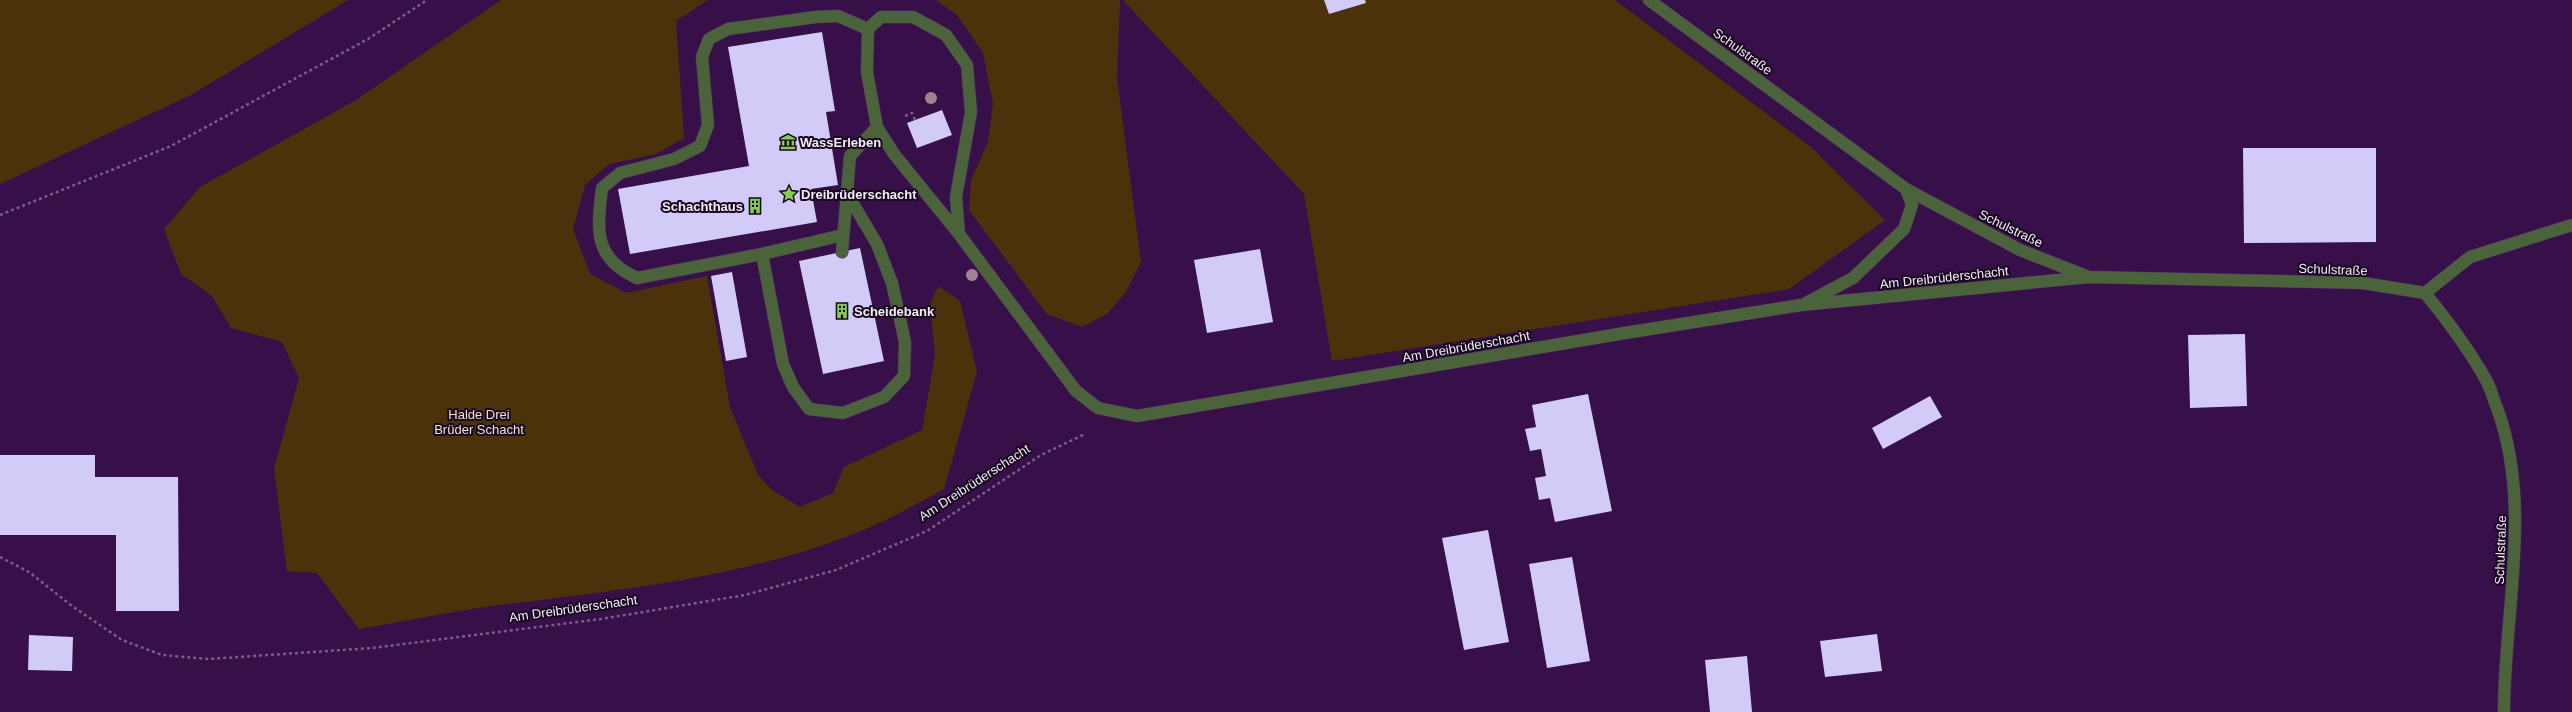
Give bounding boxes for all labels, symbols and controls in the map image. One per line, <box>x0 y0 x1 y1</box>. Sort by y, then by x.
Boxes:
street label: Schulstraße <box>1710 25 1775 78</box>
museum icon: WassErleben <box>779 133 797 151</box>
place label: WassErleben <box>800 135 881 150</box>
place icon: Dreibrüderschacht <box>780 185 798 203</box>
place label: Dreibrüderschacht <box>801 187 917 202</box>
building icon: Schachthaus <box>746 197 764 215</box>
place label: Schachthaus <box>662 199 743 214</box>
street label: Schulstraße <box>1976 207 2045 250</box>
street label: Schulstraße <box>2298 261 2368 278</box>
street label: Am Dreibrüderschacht <box>1879 263 2010 292</box>
building icon: Scheidebank <box>833 302 851 320</box>
place label: Scheidebank <box>854 304 935 319</box>
street label: Am Dreibrüderschacht <box>1401 328 1531 365</box>
park label: Halde Drei Brüder Schacht <box>434 407 524 437</box>
street label: Am Dreibrüderschacht <box>916 441 1033 524</box>
street label: Schulstraße <box>2492 515 2509 585</box>
street label: Am Dreibrüderschacht <box>508 592 639 625</box>

